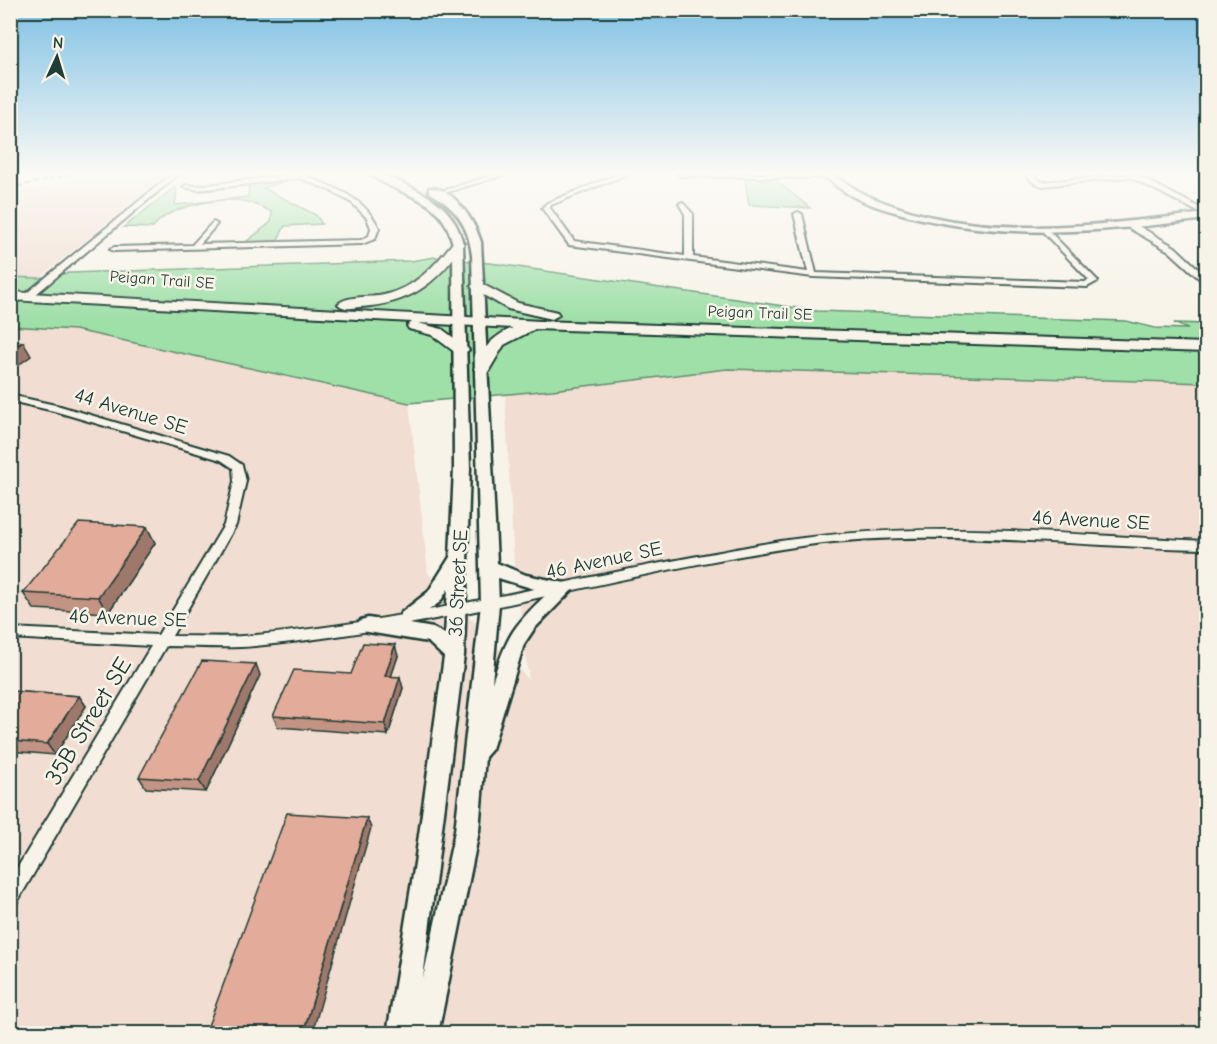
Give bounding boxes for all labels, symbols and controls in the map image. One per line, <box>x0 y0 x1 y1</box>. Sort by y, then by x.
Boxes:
north arrow <box>27 27 87 87</box>
text: N <box>52 34 64 52</box>
street label: Peigan Trail SE <box>109 267 215 293</box>
street label: Peigan Trail SE <box>707 302 813 324</box>
street label: 44 Avenue SE <box>72 383 190 439</box>
street label: 46 Avenue SE <box>1032 505 1150 535</box>
street label: 36 Street SE <box>444 529 472 637</box>
street label: 46 Avenue SE <box>544 536 664 584</box>
street label: 46 Avenue SE <box>69 604 187 632</box>
street label: 35B Street SE <box>39 652 137 790</box>

